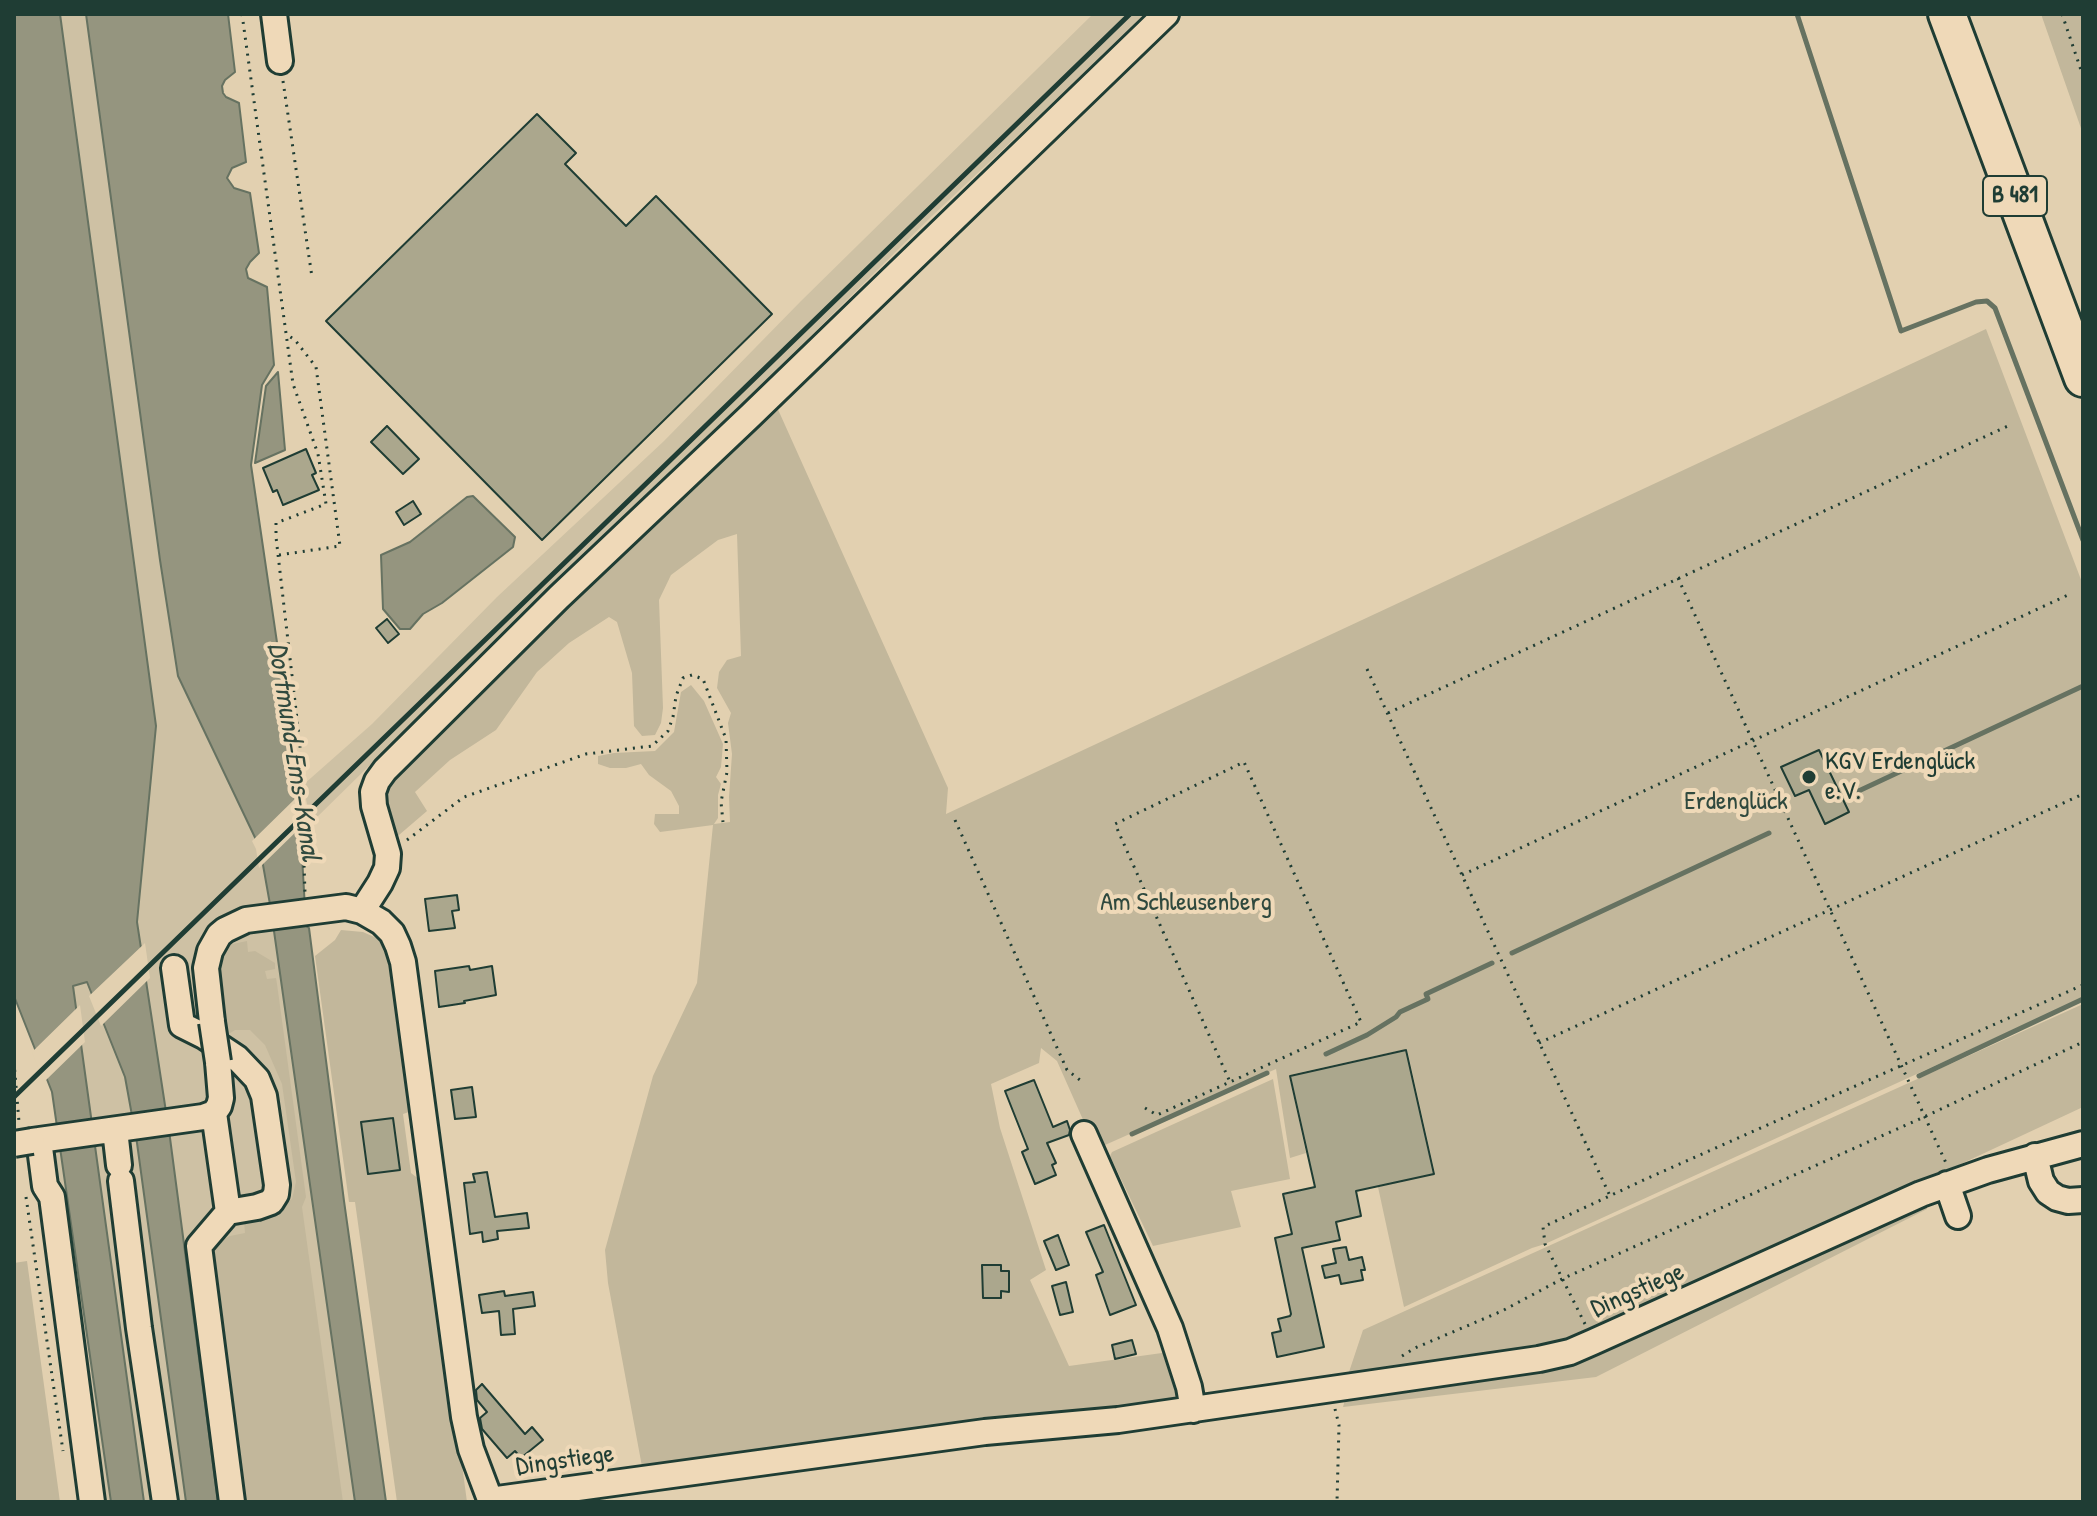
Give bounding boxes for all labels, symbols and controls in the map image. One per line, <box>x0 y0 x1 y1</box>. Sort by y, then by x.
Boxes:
road number: B 481 <box>1983 176 2047 216</box>
water label: Dortmund-Ems-Kanal <box>259 641 327 863</box>
place label: KGV Erdenglück e.V. <box>1825 746 1975 808</box>
marker: KGV Erdenglück e.V. <box>1800 768 1818 786</box>
park label: Erdenglück <box>1684 786 1788 818</box>
park label: Am Schleusenberg <box>1100 887 1272 919</box>
street label: Dingstiege <box>1587 1257 1689 1325</box>
street label: Dingstiege <box>514 1439 616 1483</box>

